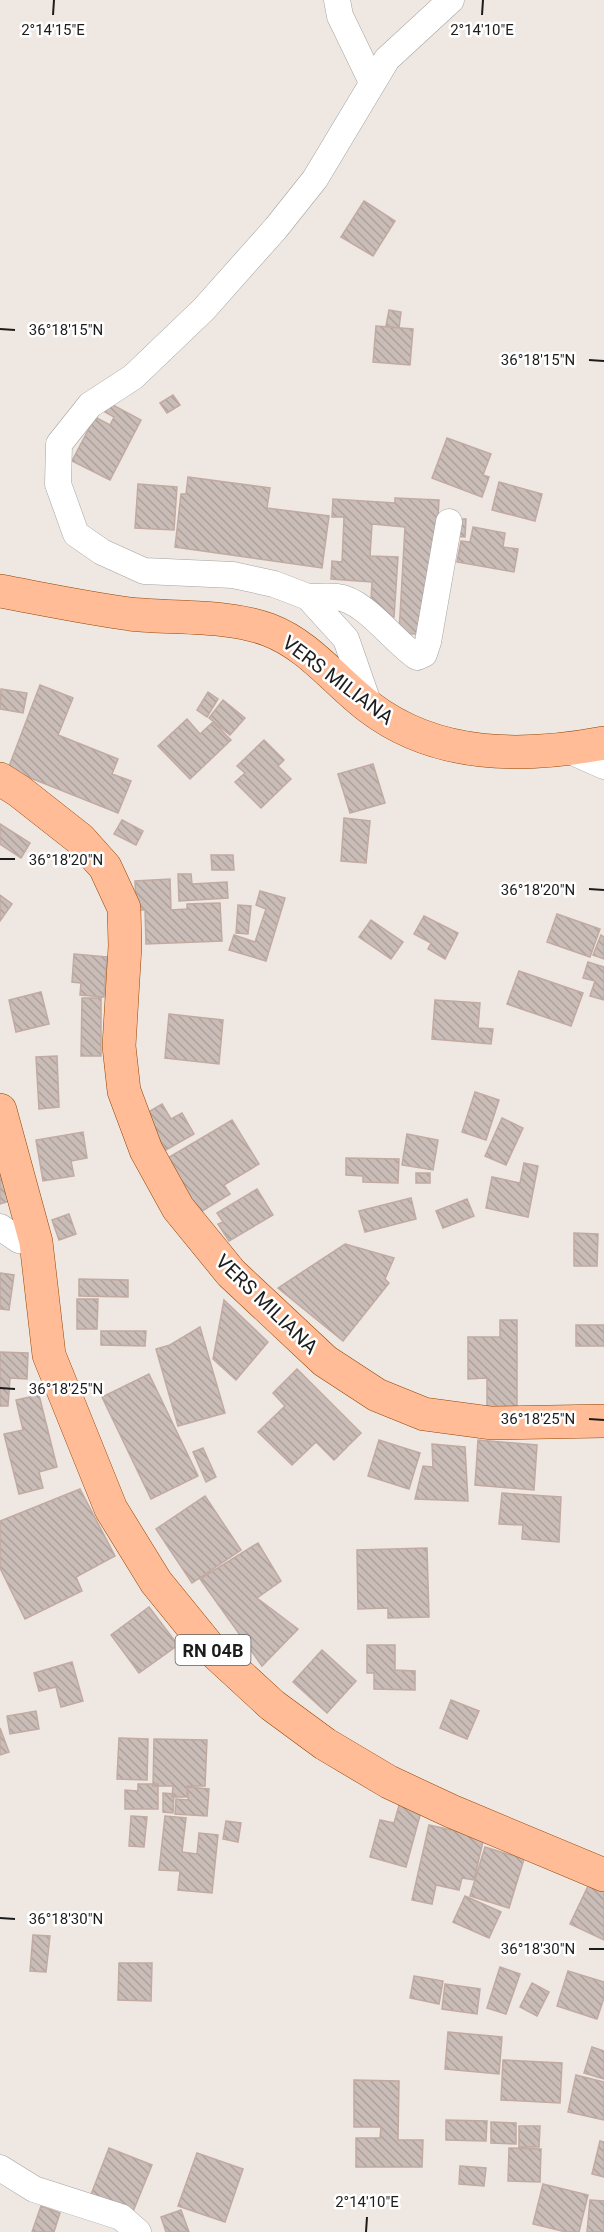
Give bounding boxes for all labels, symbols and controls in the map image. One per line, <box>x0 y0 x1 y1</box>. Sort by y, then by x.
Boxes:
text: 2°14'15"E <box>21 21 85 39</box>
text: 2°14'10"E <box>450 21 514 39</box>
text: 36°18'15"N <box>29 321 103 339</box>
text: 36°18'15"N <box>501 351 575 369</box>
street label: VERS MILIANA <box>278 630 398 730</box>
text: 36°18'20"N <box>29 851 103 869</box>
text: 36°18'20"N <box>501 881 575 899</box>
street label: VERS MILIANA <box>211 1249 323 1359</box>
text: 36°18'25"N <box>29 1380 103 1398</box>
text: 36°18'25"N <box>501 1410 575 1428</box>
road number: RN 04B <box>176 1635 250 1665</box>
text: 36°18'30"N <box>29 1910 103 1928</box>
text: 36°18'30"N <box>501 1940 575 1958</box>
text: 2°14'10"E <box>335 2193 399 2211</box>

